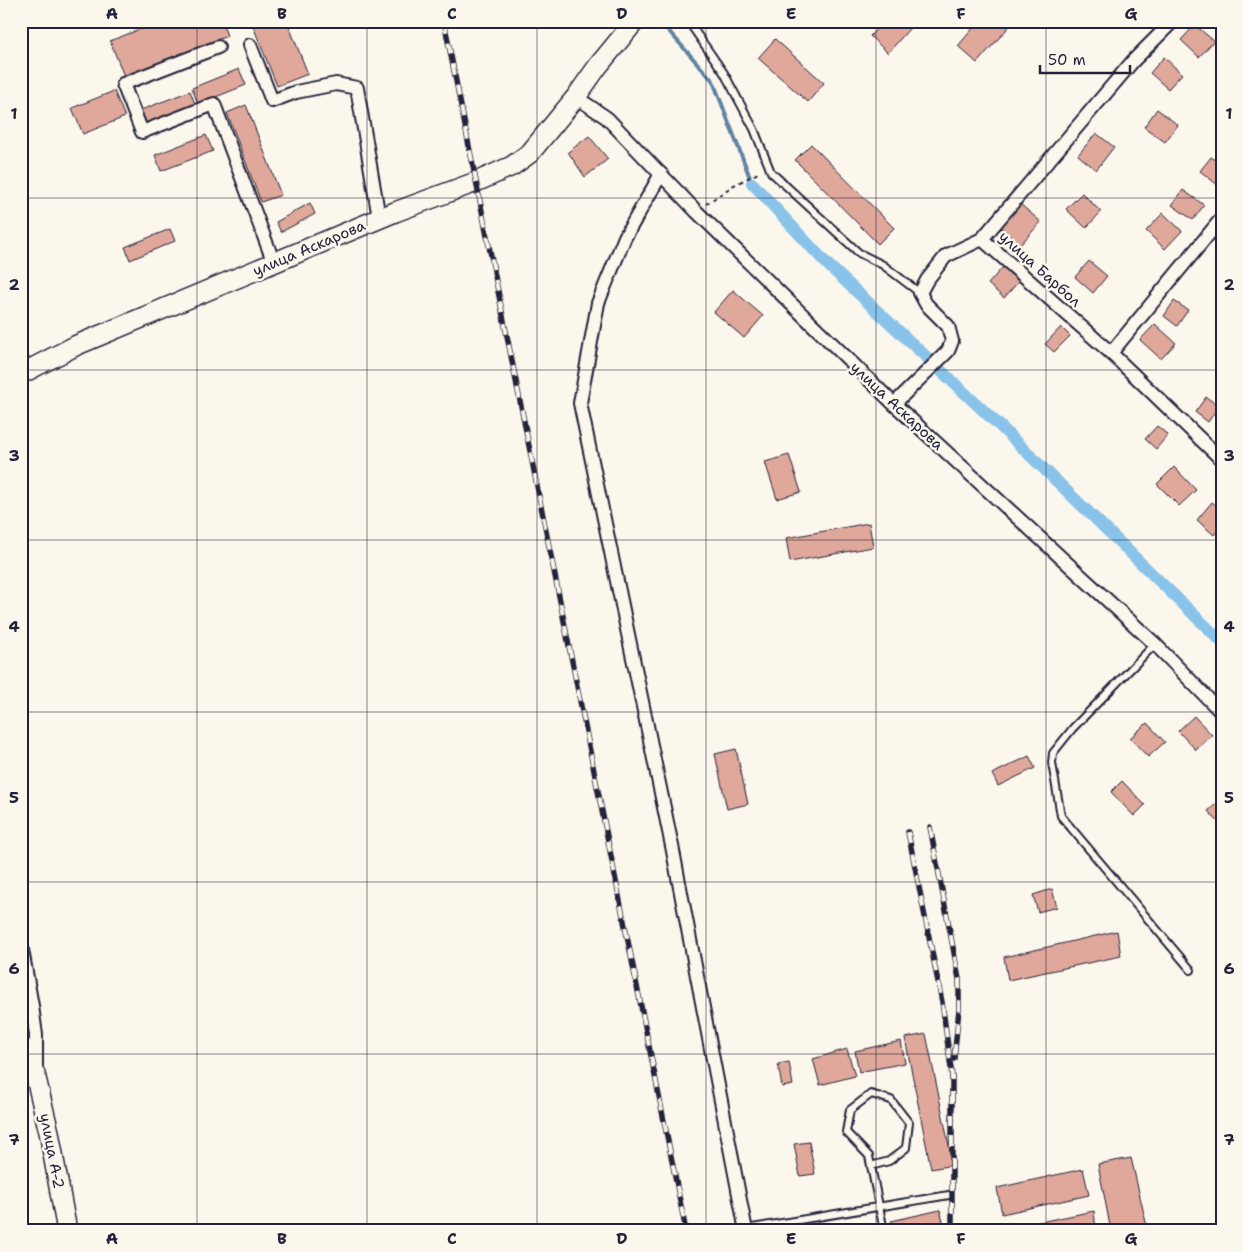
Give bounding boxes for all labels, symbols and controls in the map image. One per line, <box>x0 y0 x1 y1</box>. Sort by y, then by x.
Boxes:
text: A <box>106 3 118 24</box>
text: B <box>277 3 287 24</box>
text: C <box>447 3 457 24</box>
text: D <box>616 3 628 24</box>
text: E <box>786 3 796 24</box>
text: F <box>956 3 966 24</box>
text: G <box>1125 3 1138 24</box>
scale bar <box>1040 42 1130 74</box>
text: 50 m <box>1048 50 1086 70</box>
text: 1 <box>10 103 18 124</box>
text: 1 <box>1225 103 1233 124</box>
street label: улица Аскарова <box>250 215 369 281</box>
street label: улица Барбол <box>995 227 1086 312</box>
text: 2 <box>8 274 20 295</box>
text: 2 <box>1223 274 1235 295</box>
street label: улица Аскарова <box>846 358 948 455</box>
text: 3 <box>8 445 20 466</box>
text: 3 <box>1223 445 1235 466</box>
text: 4 <box>8 616 20 637</box>
text: 4 <box>1223 616 1235 637</box>
text: 5 <box>9 787 19 808</box>
text: 5 <box>1224 787 1234 808</box>
text: 6 <box>8 958 20 979</box>
text: 6 <box>1223 958 1235 979</box>
street label: улица А-2 <box>35 1112 69 1190</box>
text: 7 <box>8 1129 20 1150</box>
text: 7 <box>1223 1129 1235 1150</box>
text: A <box>106 1228 118 1249</box>
text: B <box>277 1228 287 1249</box>
text: C <box>447 1228 457 1249</box>
text: D <box>616 1228 628 1249</box>
text: E <box>786 1228 796 1249</box>
text: F <box>956 1228 966 1249</box>
text: G <box>1125 1228 1138 1249</box>

